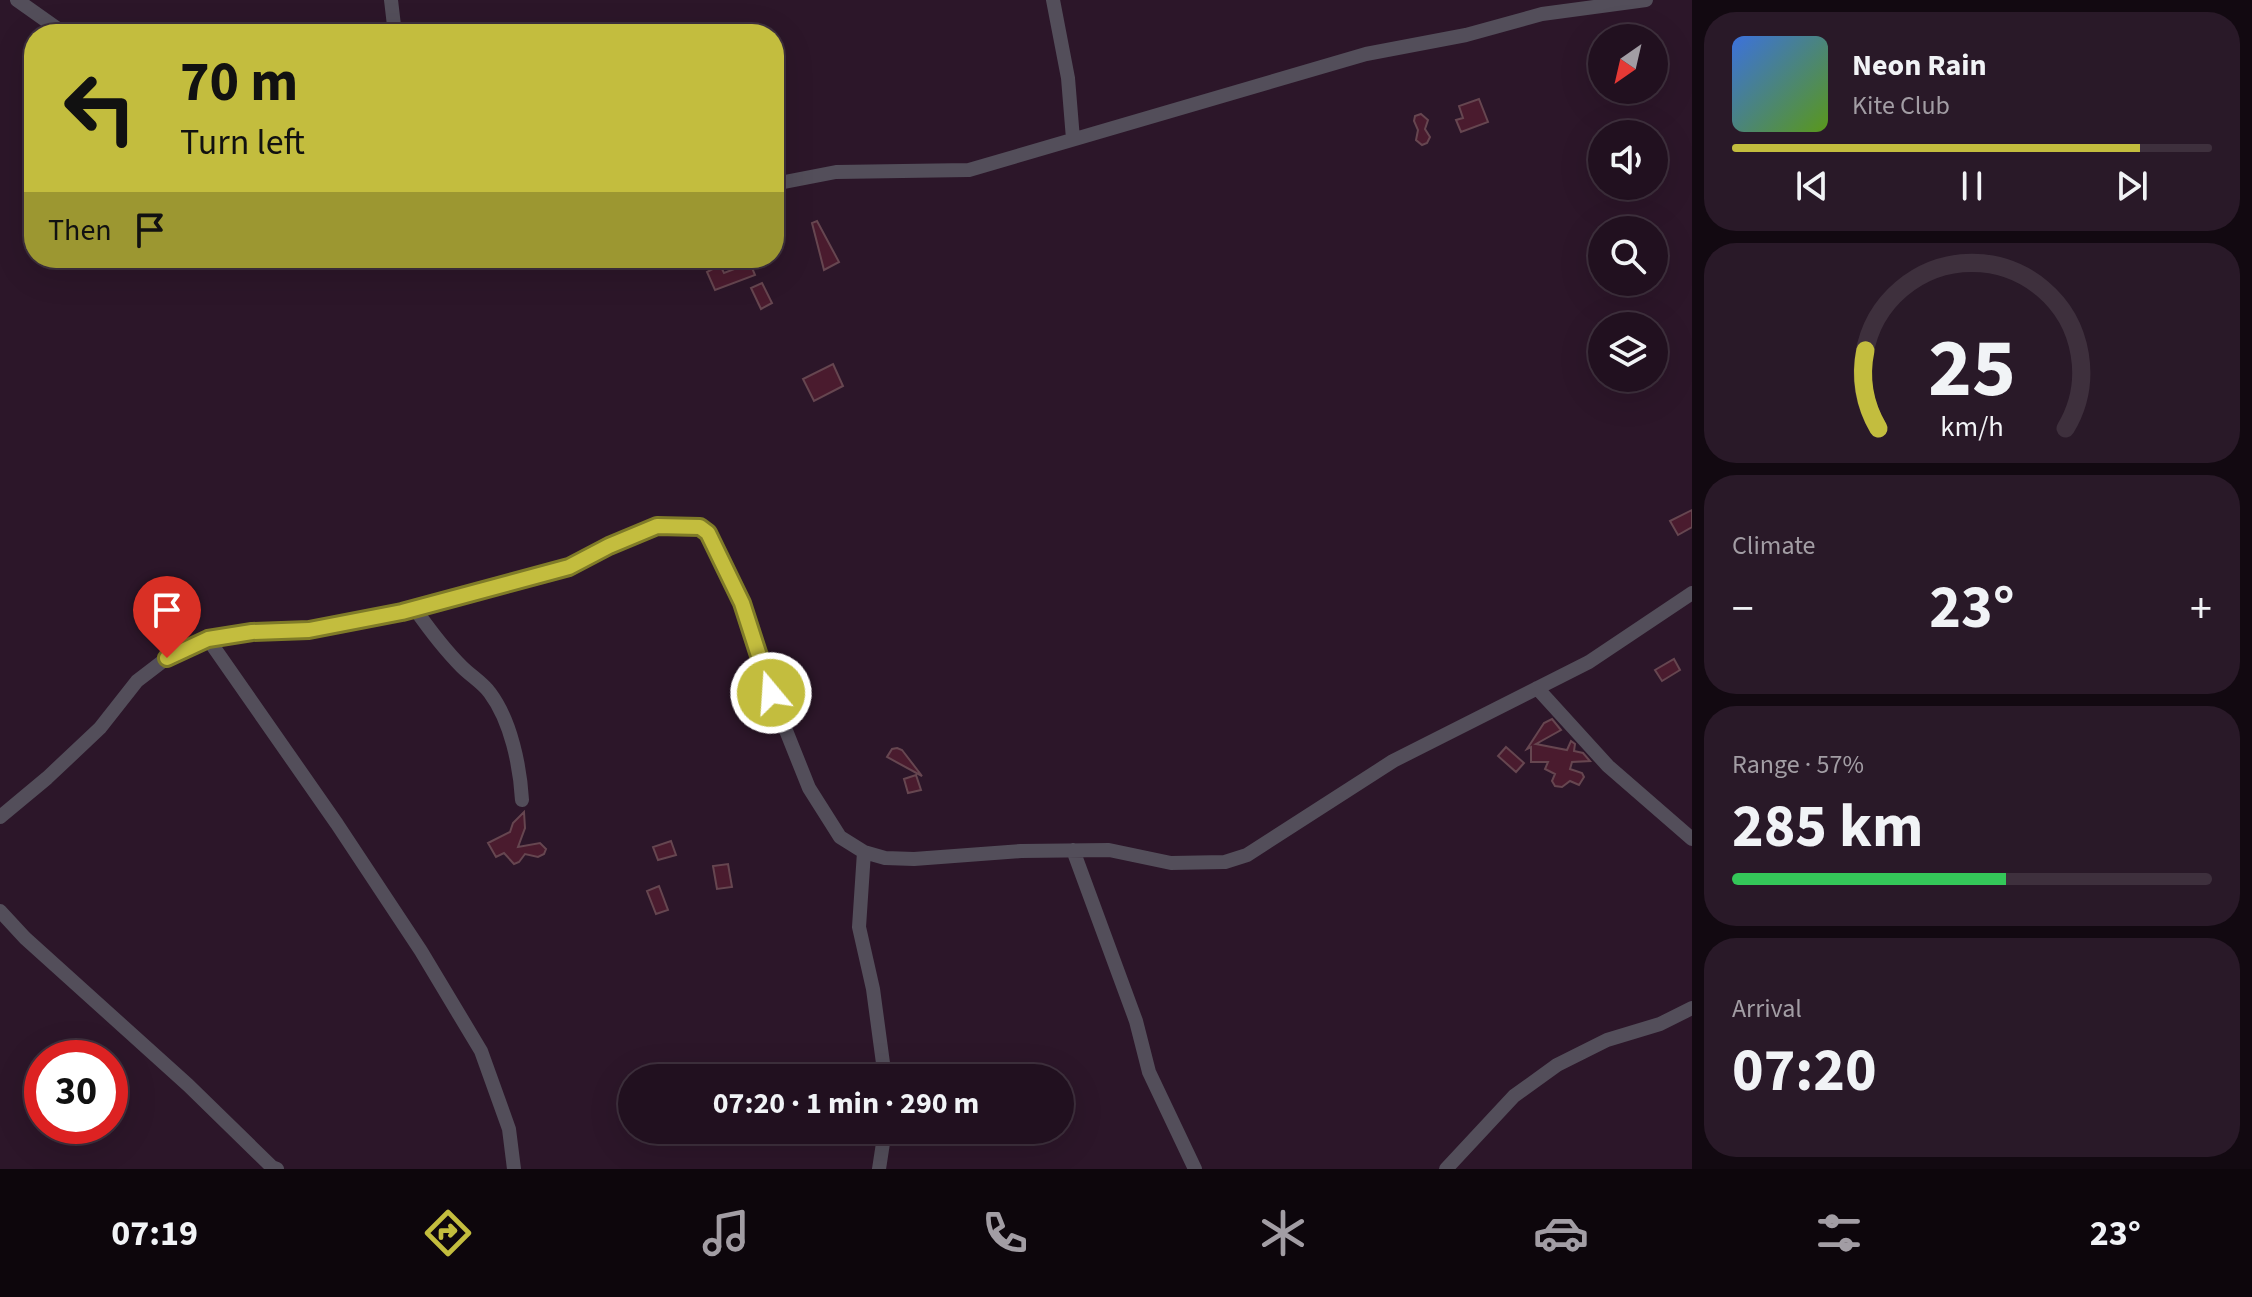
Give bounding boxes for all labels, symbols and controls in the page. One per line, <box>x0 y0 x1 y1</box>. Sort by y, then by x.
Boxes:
north arrow <box>1588 24 1668 104</box>
map controls <box>1588 24 1668 392</box>
text: 70 m <box>180 43 298 122</box>
text: Neon Rain <box>1852 44 1987 87</box>
icon: left <box>48 56 152 160</box>
text: Kite Club <box>1852 87 1950 124</box>
text: Turn left <box>180 117 305 168</box>
button: sound <box>1588 120 1668 200</box>
icon: previous <box>1790 164 1834 208</box>
icon: pause <box>1950 164 1994 208</box>
icon: next <box>2110 164 2154 208</box>
icon: arrive <box>128 208 172 252</box>
text: Then <box>48 209 112 252</box>
button: search <box>1588 216 1668 296</box>
text: 25 <box>1928 310 2016 428</box>
button: layers <box>1588 312 1668 392</box>
text: km/h <box>1940 407 2004 447</box>
text: Climate <box>1732 527 1816 564</box>
text: 23° <box>1929 566 2015 651</box>
pin <box>133 576 201 658</box>
text: − <box>1732 578 1754 641</box>
text: + <box>2190 578 2212 641</box>
icon: arrive <box>145 588 189 632</box>
position arrow <box>729 651 813 735</box>
text: Range · 57% <box>1732 746 1864 783</box>
text: 285 km <box>1732 785 1923 870</box>
text: Arrival <box>1732 990 1802 1027</box>
text: 07:20 <box>1732 1029 1877 1114</box>
speed limit sign: 30 <box>24 1040 128 1144</box>
text: 07:20 · 1 min · 290 m <box>713 1082 979 1125</box>
icon: directions <box>420 1205 476 1261</box>
icon: music <box>698 1205 754 1261</box>
icon: phone <box>977 1205 1033 1261</box>
icon: climate <box>1255 1205 1311 1261</box>
icon: car <box>1533 1205 1589 1261</box>
icon: filters <box>1811 1205 1867 1261</box>
text: 07:19 <box>111 1208 198 1259</box>
text: 23° <box>2090 1208 2141 1259</box>

